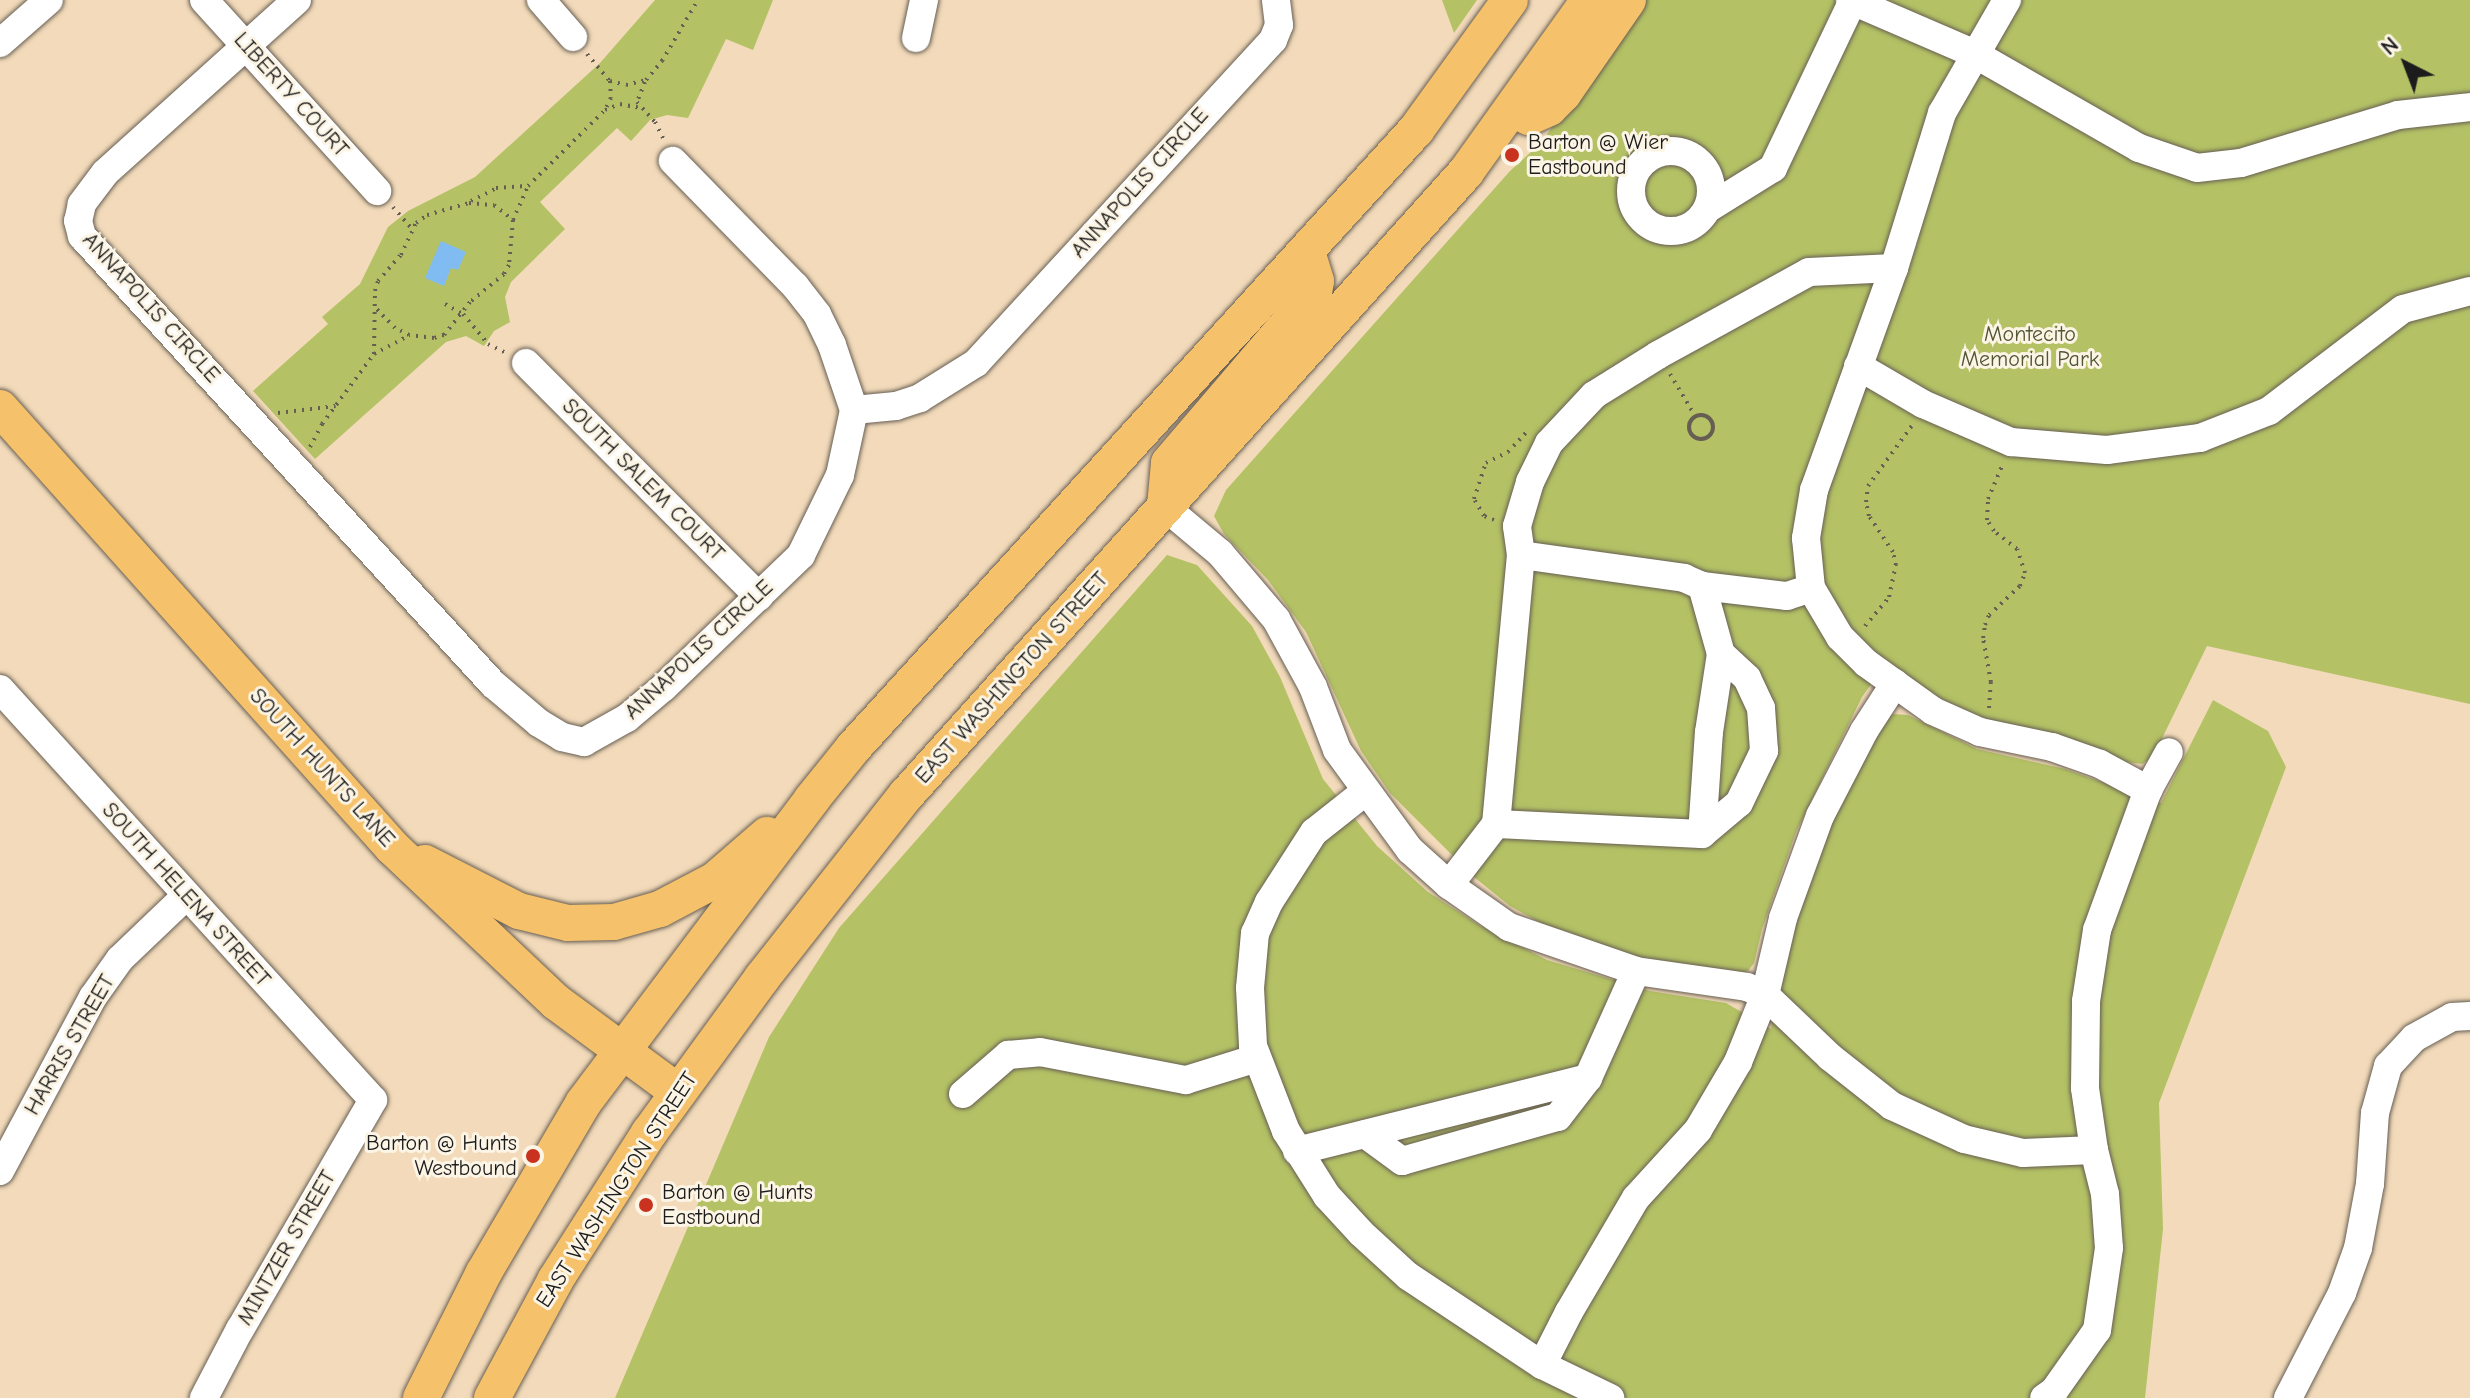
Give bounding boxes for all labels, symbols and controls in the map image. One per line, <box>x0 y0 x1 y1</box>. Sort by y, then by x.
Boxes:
north arrow <box>2366 24 2446 104</box>
street label: LIBERTY COURT <box>228 27 354 163</box>
text: N <box>2376 32 2404 61</box>
street label: ANNAPOLIS CIRCLE <box>1066 102 1214 264</box>
place label: Barton @ Wier Eastbound <box>1528 129 1668 180</box>
marker: Barton @ Wier Eastbound <box>1503 146 1521 164</box>
street label: ANNAPOLIS CIRCLE <box>77 227 225 389</box>
park label: Montecito Memorial Park <box>1961 321 2099 372</box>
street label: SOUTH SALEM COURT <box>556 393 730 567</box>
street label: EAST WASHINGTON STREET <box>910 567 1114 789</box>
street label: ANNAPOLIS CIRCLE <box>619 574 779 726</box>
street label: SOUTH HUNTS LANE <box>244 683 400 853</box>
street label: SOUTH HELENA STREET <box>96 797 276 993</box>
street label: HARRIS STREET <box>19 970 121 1120</box>
street label: EAST WASHINGTON STREET <box>531 1067 703 1313</box>
place label: Barton @ Hunts Westbound <box>366 1130 517 1182</box>
marker: Barton @ Hunts Westbound <box>524 1147 542 1165</box>
street label: MINTZER STREET <box>232 1166 342 1330</box>
place label: Barton @ Hunts Eastbound <box>662 1179 813 1230</box>
marker: Barton @ Hunts Eastbound <box>637 1196 655 1214</box>

